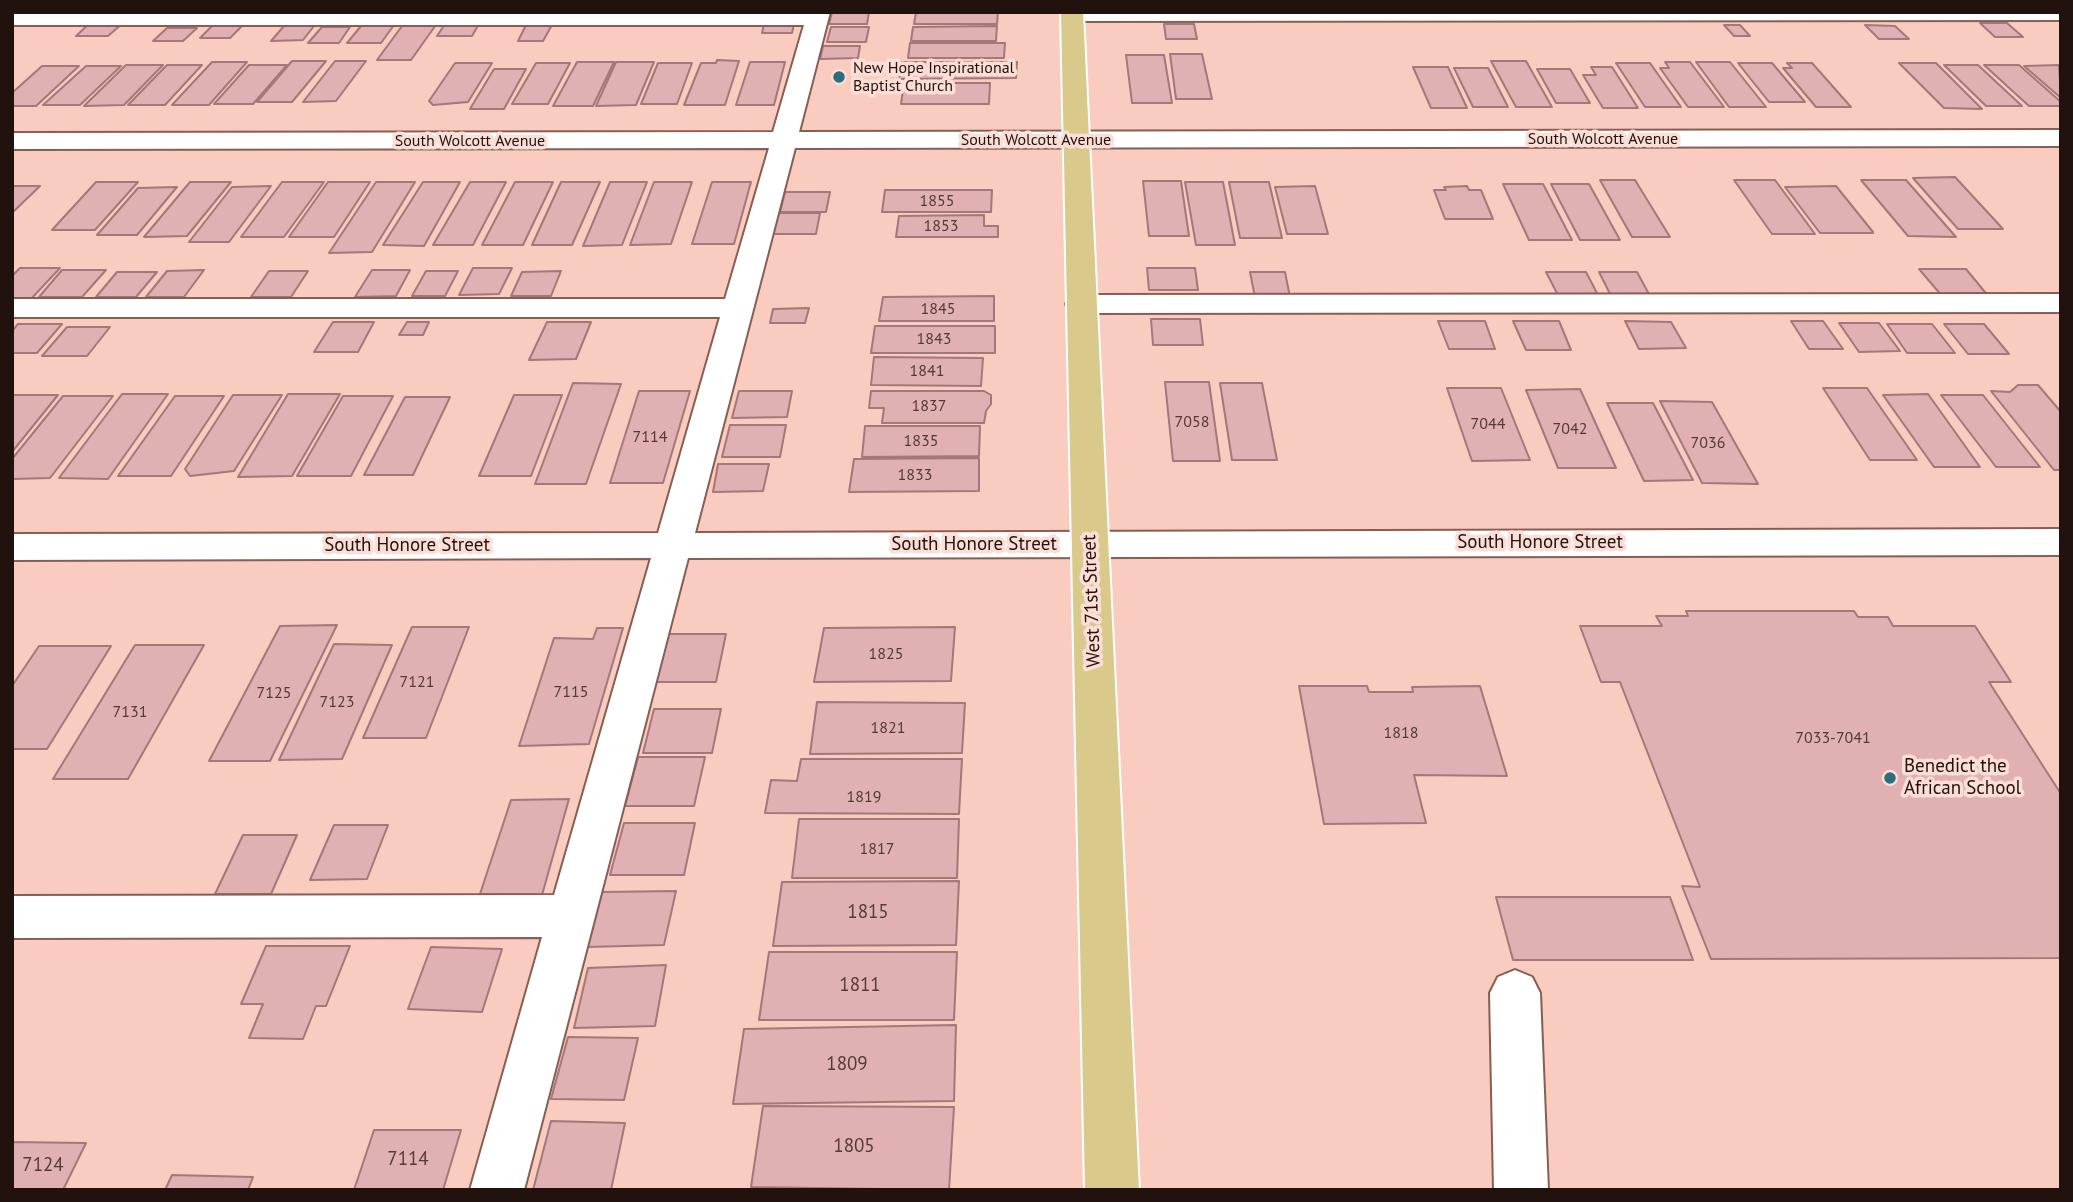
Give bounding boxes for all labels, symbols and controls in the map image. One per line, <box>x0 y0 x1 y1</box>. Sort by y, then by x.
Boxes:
place label: New Hope Inspirational Baptist Church <box>853 58 1014 96</box>
marker: New Hope Inspirational Baptist Church <box>831 69 847 85</box>
street label: South Wolcott Avenue <box>1528 129 1678 149</box>
street label: South Wolcott Avenue <box>961 130 1111 150</box>
street label: South Wolcott Avenue <box>395 131 545 151</box>
house number: 1855 <box>920 191 954 211</box>
house number: 1853 <box>924 216 958 236</box>
house number: 1845 <box>921 299 955 319</box>
house number: 1843 <box>917 329 951 349</box>
house number: 1841 <box>910 361 944 381</box>
house number: 1837 <box>912 396 946 416</box>
house number: 7058 <box>1175 412 1209 432</box>
house number: 7044 <box>1471 414 1505 434</box>
house number: 7042 <box>1553 419 1587 439</box>
house number: 7114 <box>633 427 667 447</box>
house number: 1835 <box>904 431 938 451</box>
house number: 7036 <box>1691 433 1725 453</box>
house number: 1833 <box>898 465 932 485</box>
street label: South Honore Street <box>1457 532 1623 554</box>
street label: South Honore Street <box>891 534 1057 556</box>
street label: West 71st Street <box>1078 534 1106 668</box>
street label: South Honore Street <box>324 535 490 557</box>
house number: 1825 <box>869 644 903 664</box>
house number: 7121 <box>400 672 434 692</box>
house number: 7115 <box>554 682 588 702</box>
house number: 7125 <box>257 683 291 703</box>
house number: 7123 <box>320 692 354 712</box>
house number: 7131 <box>113 702 147 722</box>
house number: 1821 <box>871 718 905 738</box>
house number: 1818 <box>1384 723 1418 743</box>
house number: 7033-7041 <box>1795 728 1871 748</box>
place label: Benedict the African School <box>1904 756 2021 800</box>
marker: Benedict the African School <box>1882 770 1898 786</box>
house number: 1819 <box>847 787 881 807</box>
house number: 1817 <box>860 839 894 859</box>
house number: 1815 <box>847 902 889 924</box>
house number: 1811 <box>839 975 881 997</box>
house number: 1809 <box>826 1054 868 1076</box>
house number: 1805 <box>833 1136 875 1158</box>
house number: 7114 <box>387 1149 429 1171</box>
house number: 7124 <box>22 1155 64 1177</box>

